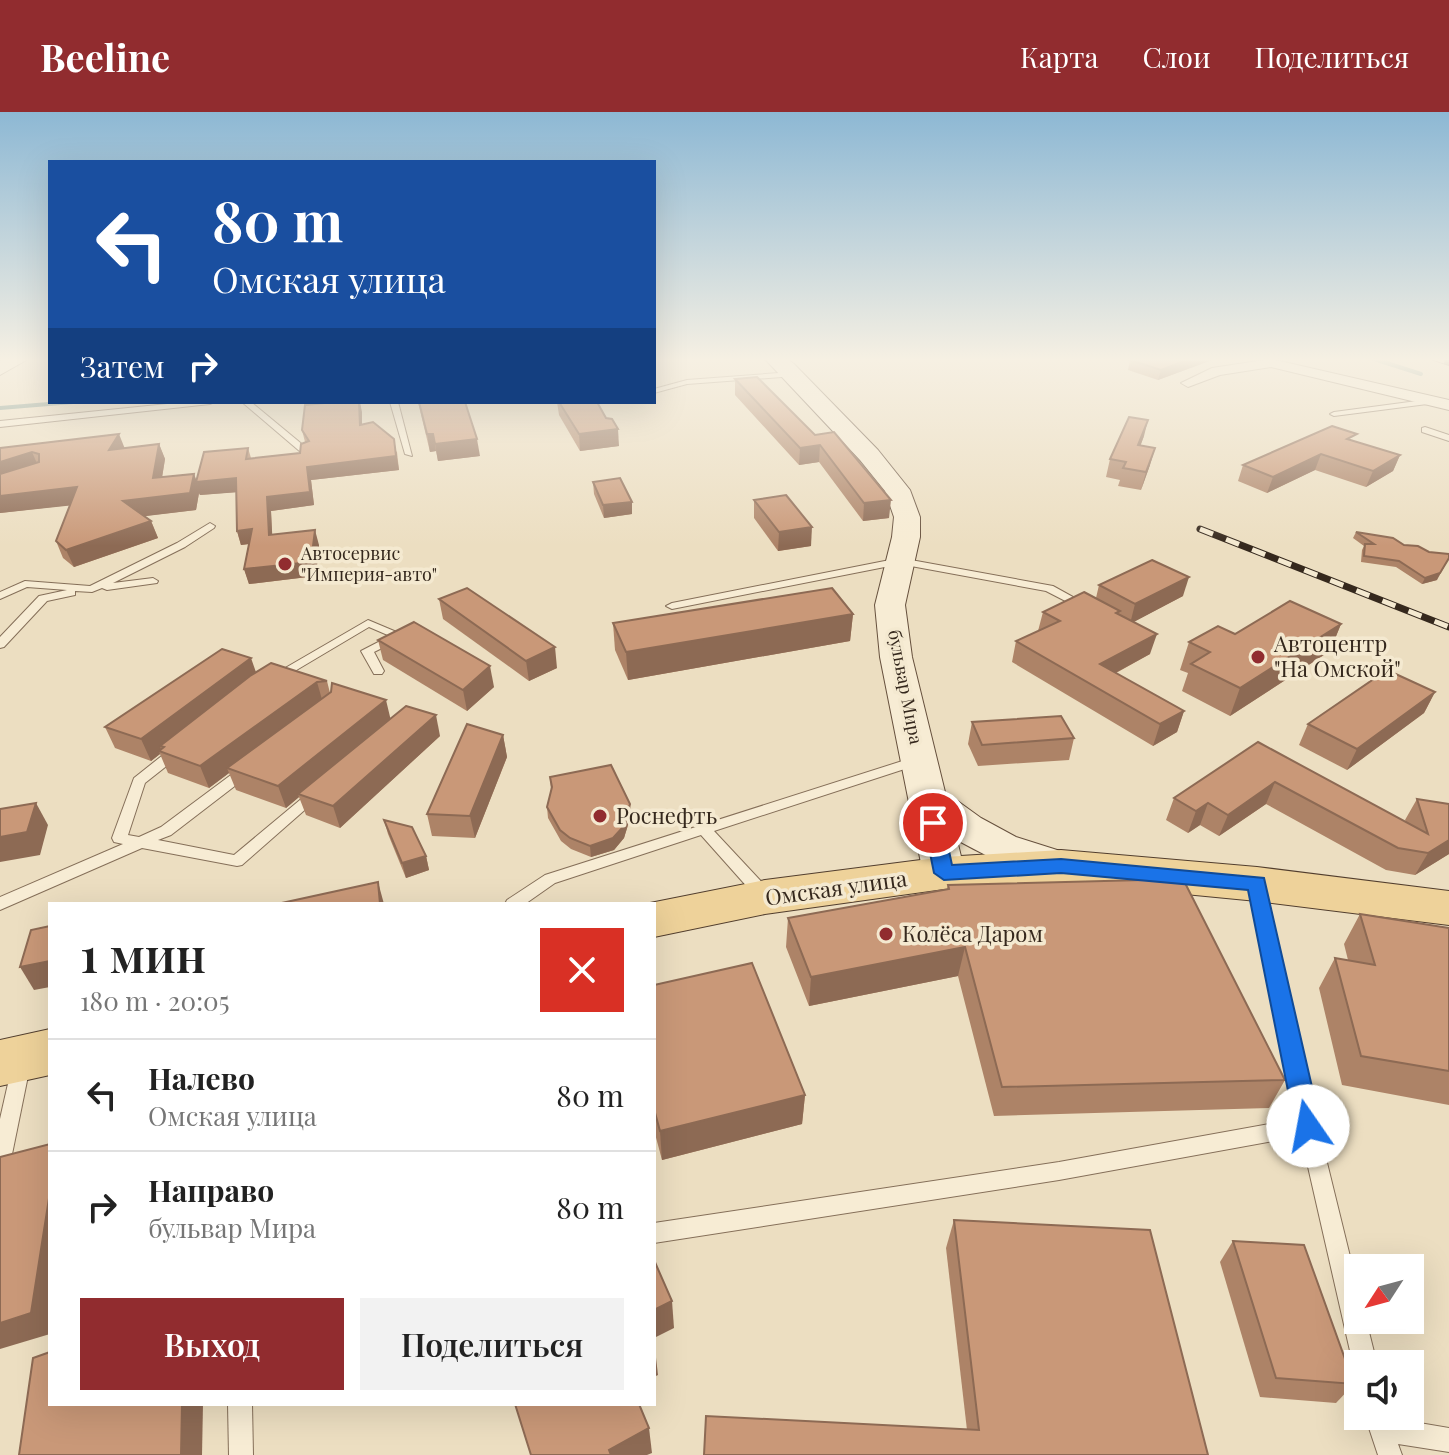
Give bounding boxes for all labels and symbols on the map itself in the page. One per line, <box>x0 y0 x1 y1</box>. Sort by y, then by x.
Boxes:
place label: Автосервис "Империя-авто" <box>300 541 437 586</box>
marker: Автосервис "Империя-авто" <box>276 555 294 573</box>
street label: бульвар Мира <box>883 627 929 746</box>
place label: Автоцентр "На Омской" <box>1273 628 1401 683</box>
marker: Автоцентр "На Омской" <box>1249 648 1267 666</box>
pin <box>899 789 967 857</box>
place label: Роснефть <box>616 800 717 830</box>
marker: Роснефть <box>591 807 609 825</box>
street label: Омская улица <box>763 862 909 912</box>
place label: Колёса Даром <box>902 918 1043 948</box>
marker: Колёса Даром <box>877 925 895 943</box>
position arrow <box>1266 1084 1350 1168</box>
north arrow <box>1344 1254 1424 1334</box>

